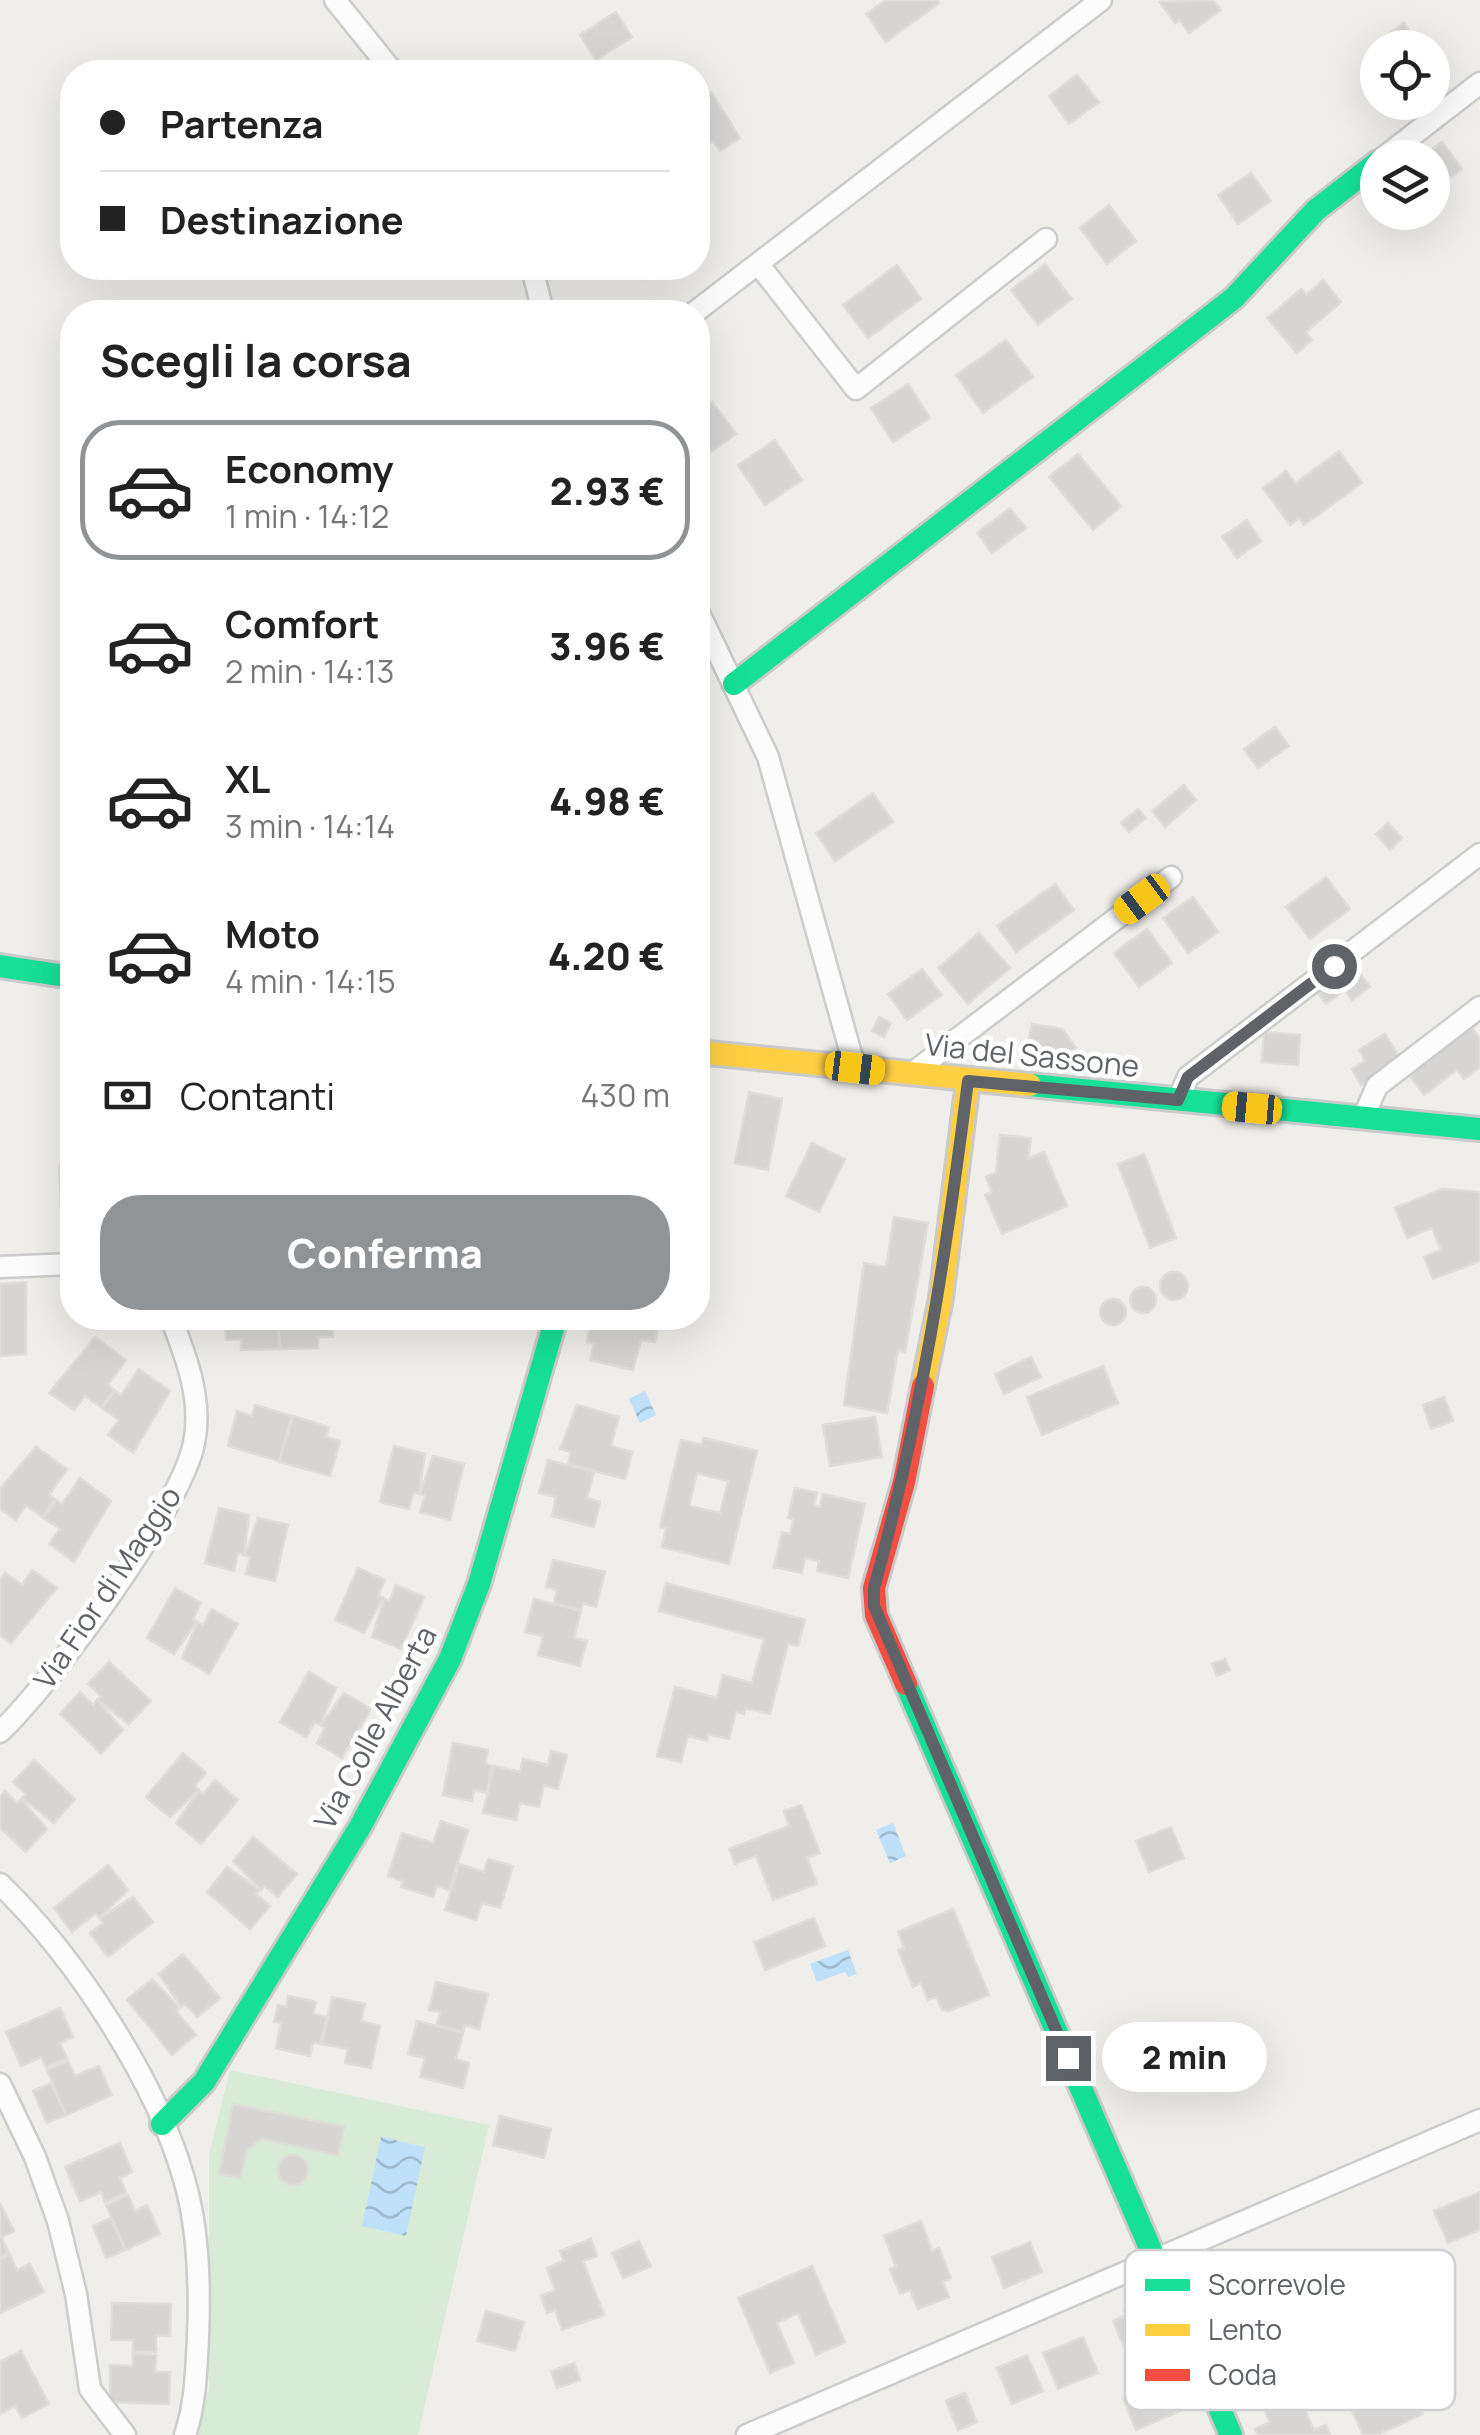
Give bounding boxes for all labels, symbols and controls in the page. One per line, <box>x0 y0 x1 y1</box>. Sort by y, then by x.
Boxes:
map controls <box>1360 30 1450 230</box>
button: locate <box>1360 30 1450 120</box>
text: Partenza <box>160 97 323 149</box>
button: layers <box>1360 140 1450 230</box>
text: Destinazione <box>160 193 404 245</box>
text: Scegli la corsa <box>100 329 412 391</box>
text: Economy <box>225 442 394 494</box>
icon: car <box>105 445 195 535</box>
text: 2.93 € <box>550 464 665 516</box>
text: 1 min · 14:12 <box>225 494 389 538</box>
text: Comfort <box>225 597 379 649</box>
icon: car <box>105 600 195 690</box>
text: 3.96 € <box>549 619 665 671</box>
text: 2 min · 14:13 <box>225 649 394 693</box>
text: XL <box>225 752 270 804</box>
icon: car <box>105 755 195 845</box>
text: 4.98 € <box>549 774 665 826</box>
text: 3 min · 14:14 <box>225 804 395 848</box>
car <box>1109 869 1175 929</box>
text: Moto <box>225 907 320 959</box>
icon: car <box>105 910 195 1000</box>
text: 4.20 € <box>548 929 665 981</box>
route start <box>1312 944 1357 989</box>
text: 4 min · 14:15 <box>225 959 396 1003</box>
street label: Via del Sassone <box>923 1023 1141 1086</box>
car <box>823 1049 887 1087</box>
icon: cash <box>100 1068 155 1123</box>
text: Contanti <box>180 1069 335 1121</box>
text: 430 m <box>580 1073 670 1117</box>
car <box>1221 1090 1283 1126</box>
button: Conferma <box>100 1195 670 1310</box>
street label: Via Fior di Maggio <box>24 1478 190 1697</box>
street label: Via Colle Alberta <box>304 1618 446 1836</box>
callout: 2 min <box>1103 2023 1268 2093</box>
text: 2 min <box>1142 2035 1227 2079</box>
route end <box>1046 2036 1091 2081</box>
legend <box>1125 2250 1455 2410</box>
text: Scorrevole <box>1208 2265 1346 2303</box>
text: Lento <box>1208 2310 1282 2348</box>
text: Coda <box>1208 2355 1277 2393</box>

